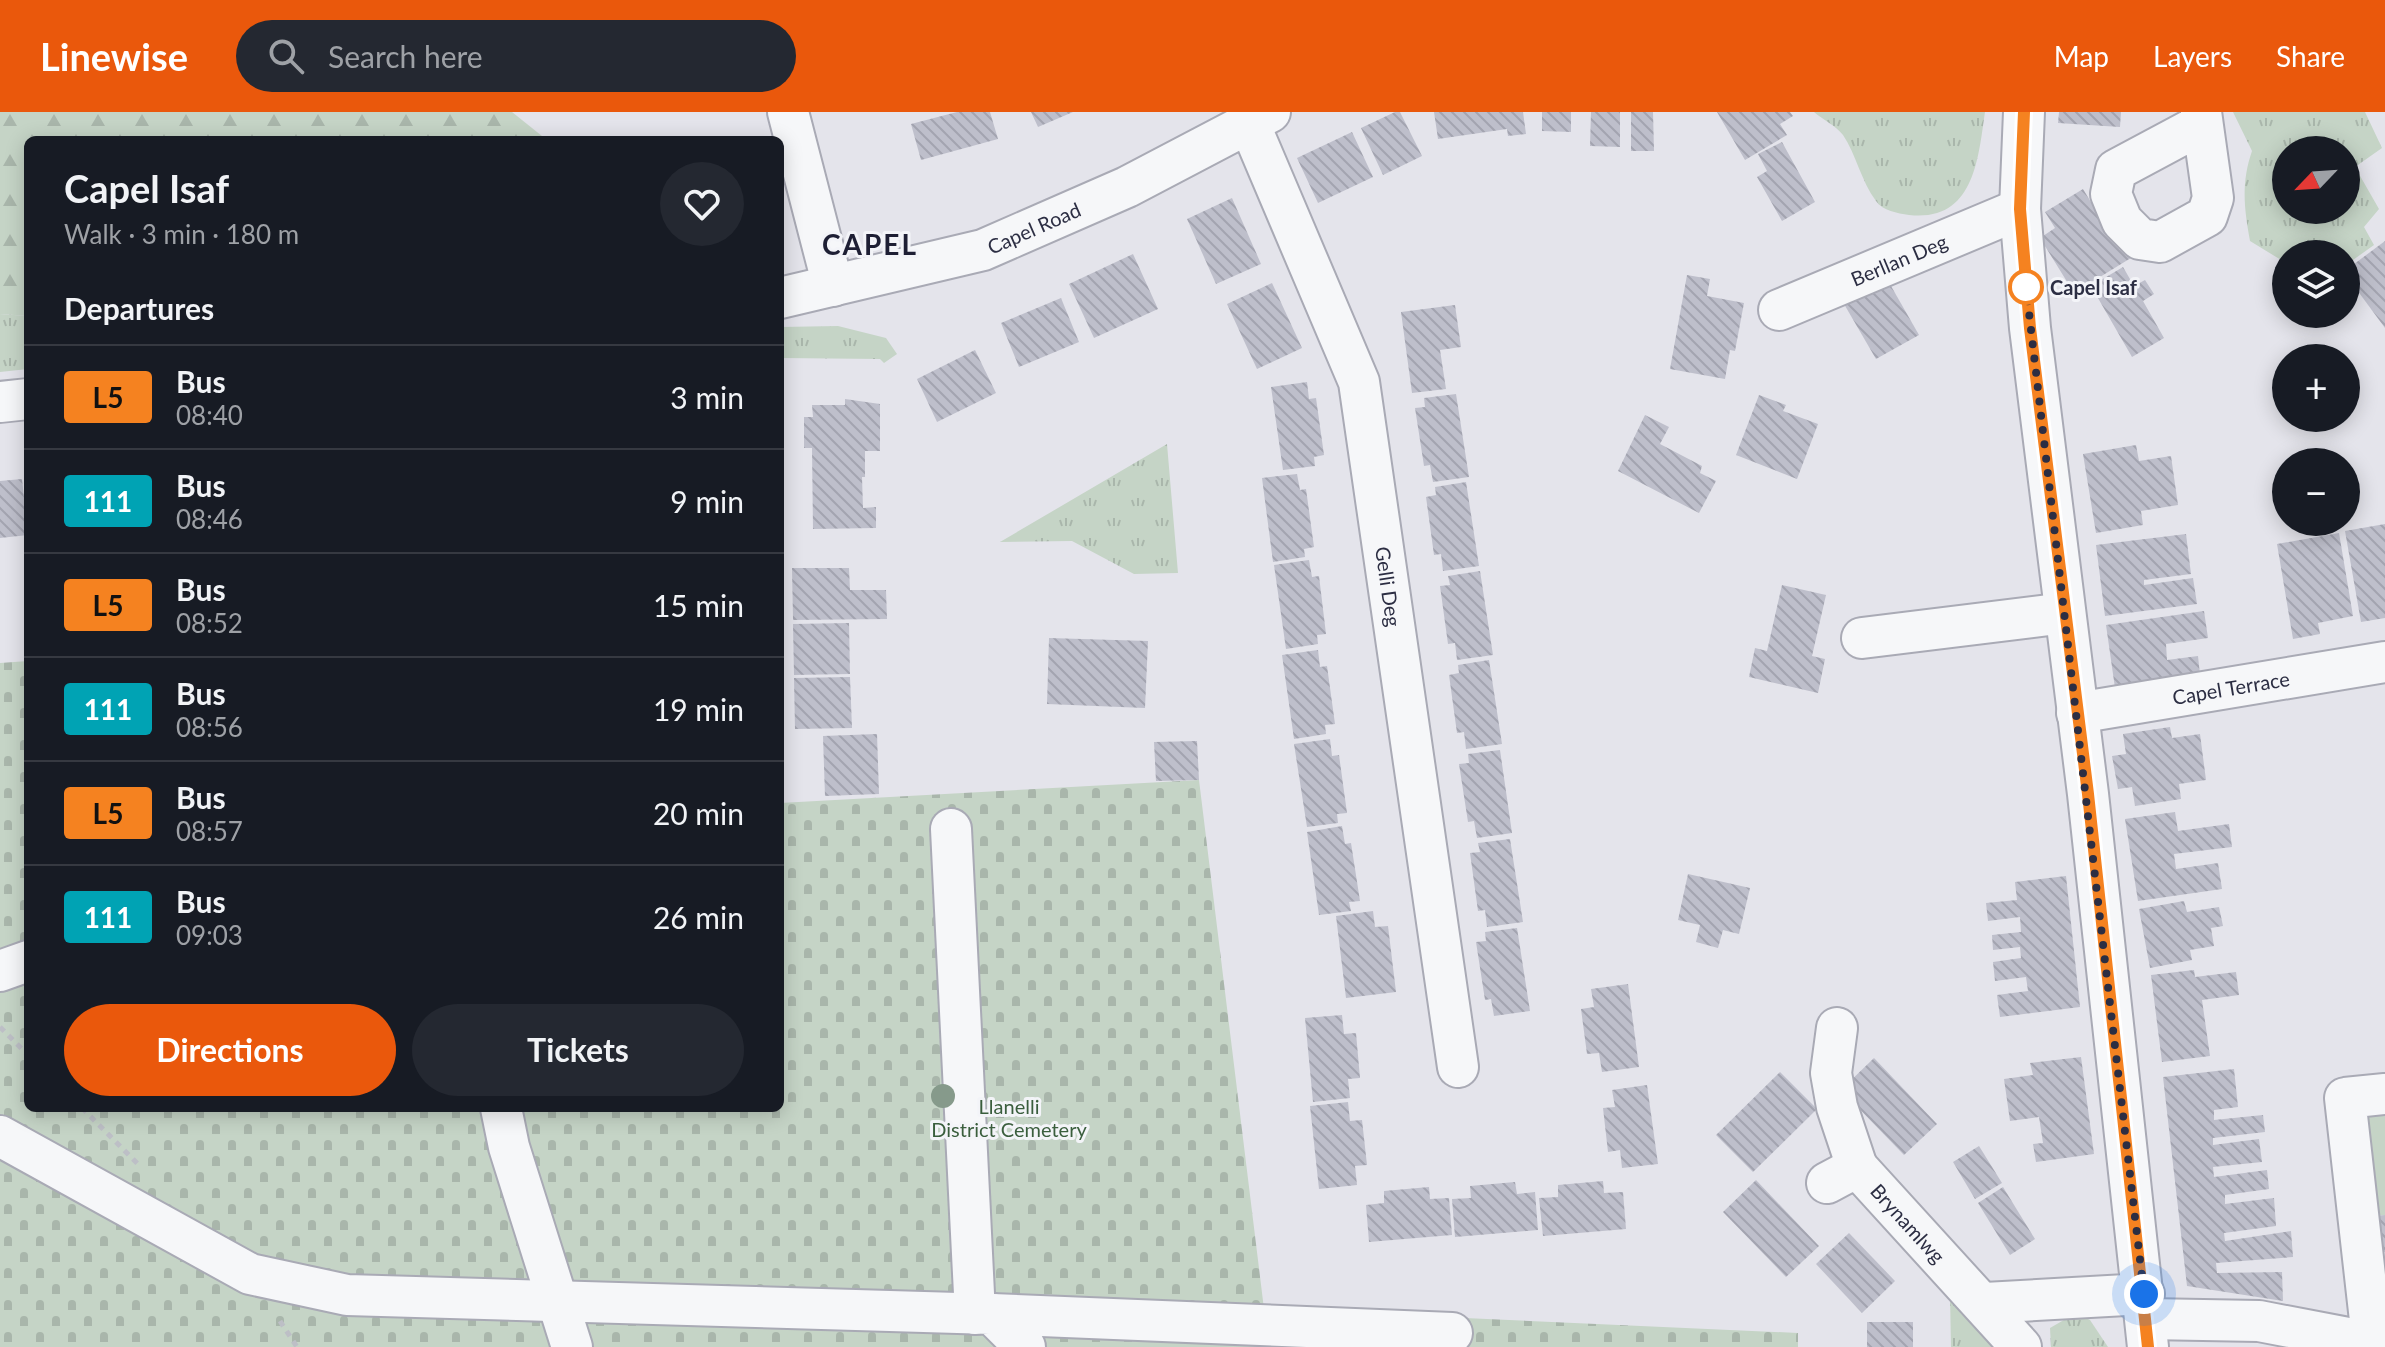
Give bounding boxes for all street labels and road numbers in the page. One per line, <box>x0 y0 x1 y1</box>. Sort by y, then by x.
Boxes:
street label: Capel Road <box>983 197 1084 259</box>
street label: Berllan Deg <box>1847 229 1951 291</box>
street label: Gelli Deg <box>1371 545 1406 628</box>
street label: Capel Terrace <box>2170 666 2291 709</box>
street label: Brynamlwg <box>1866 1179 1950 1268</box>

